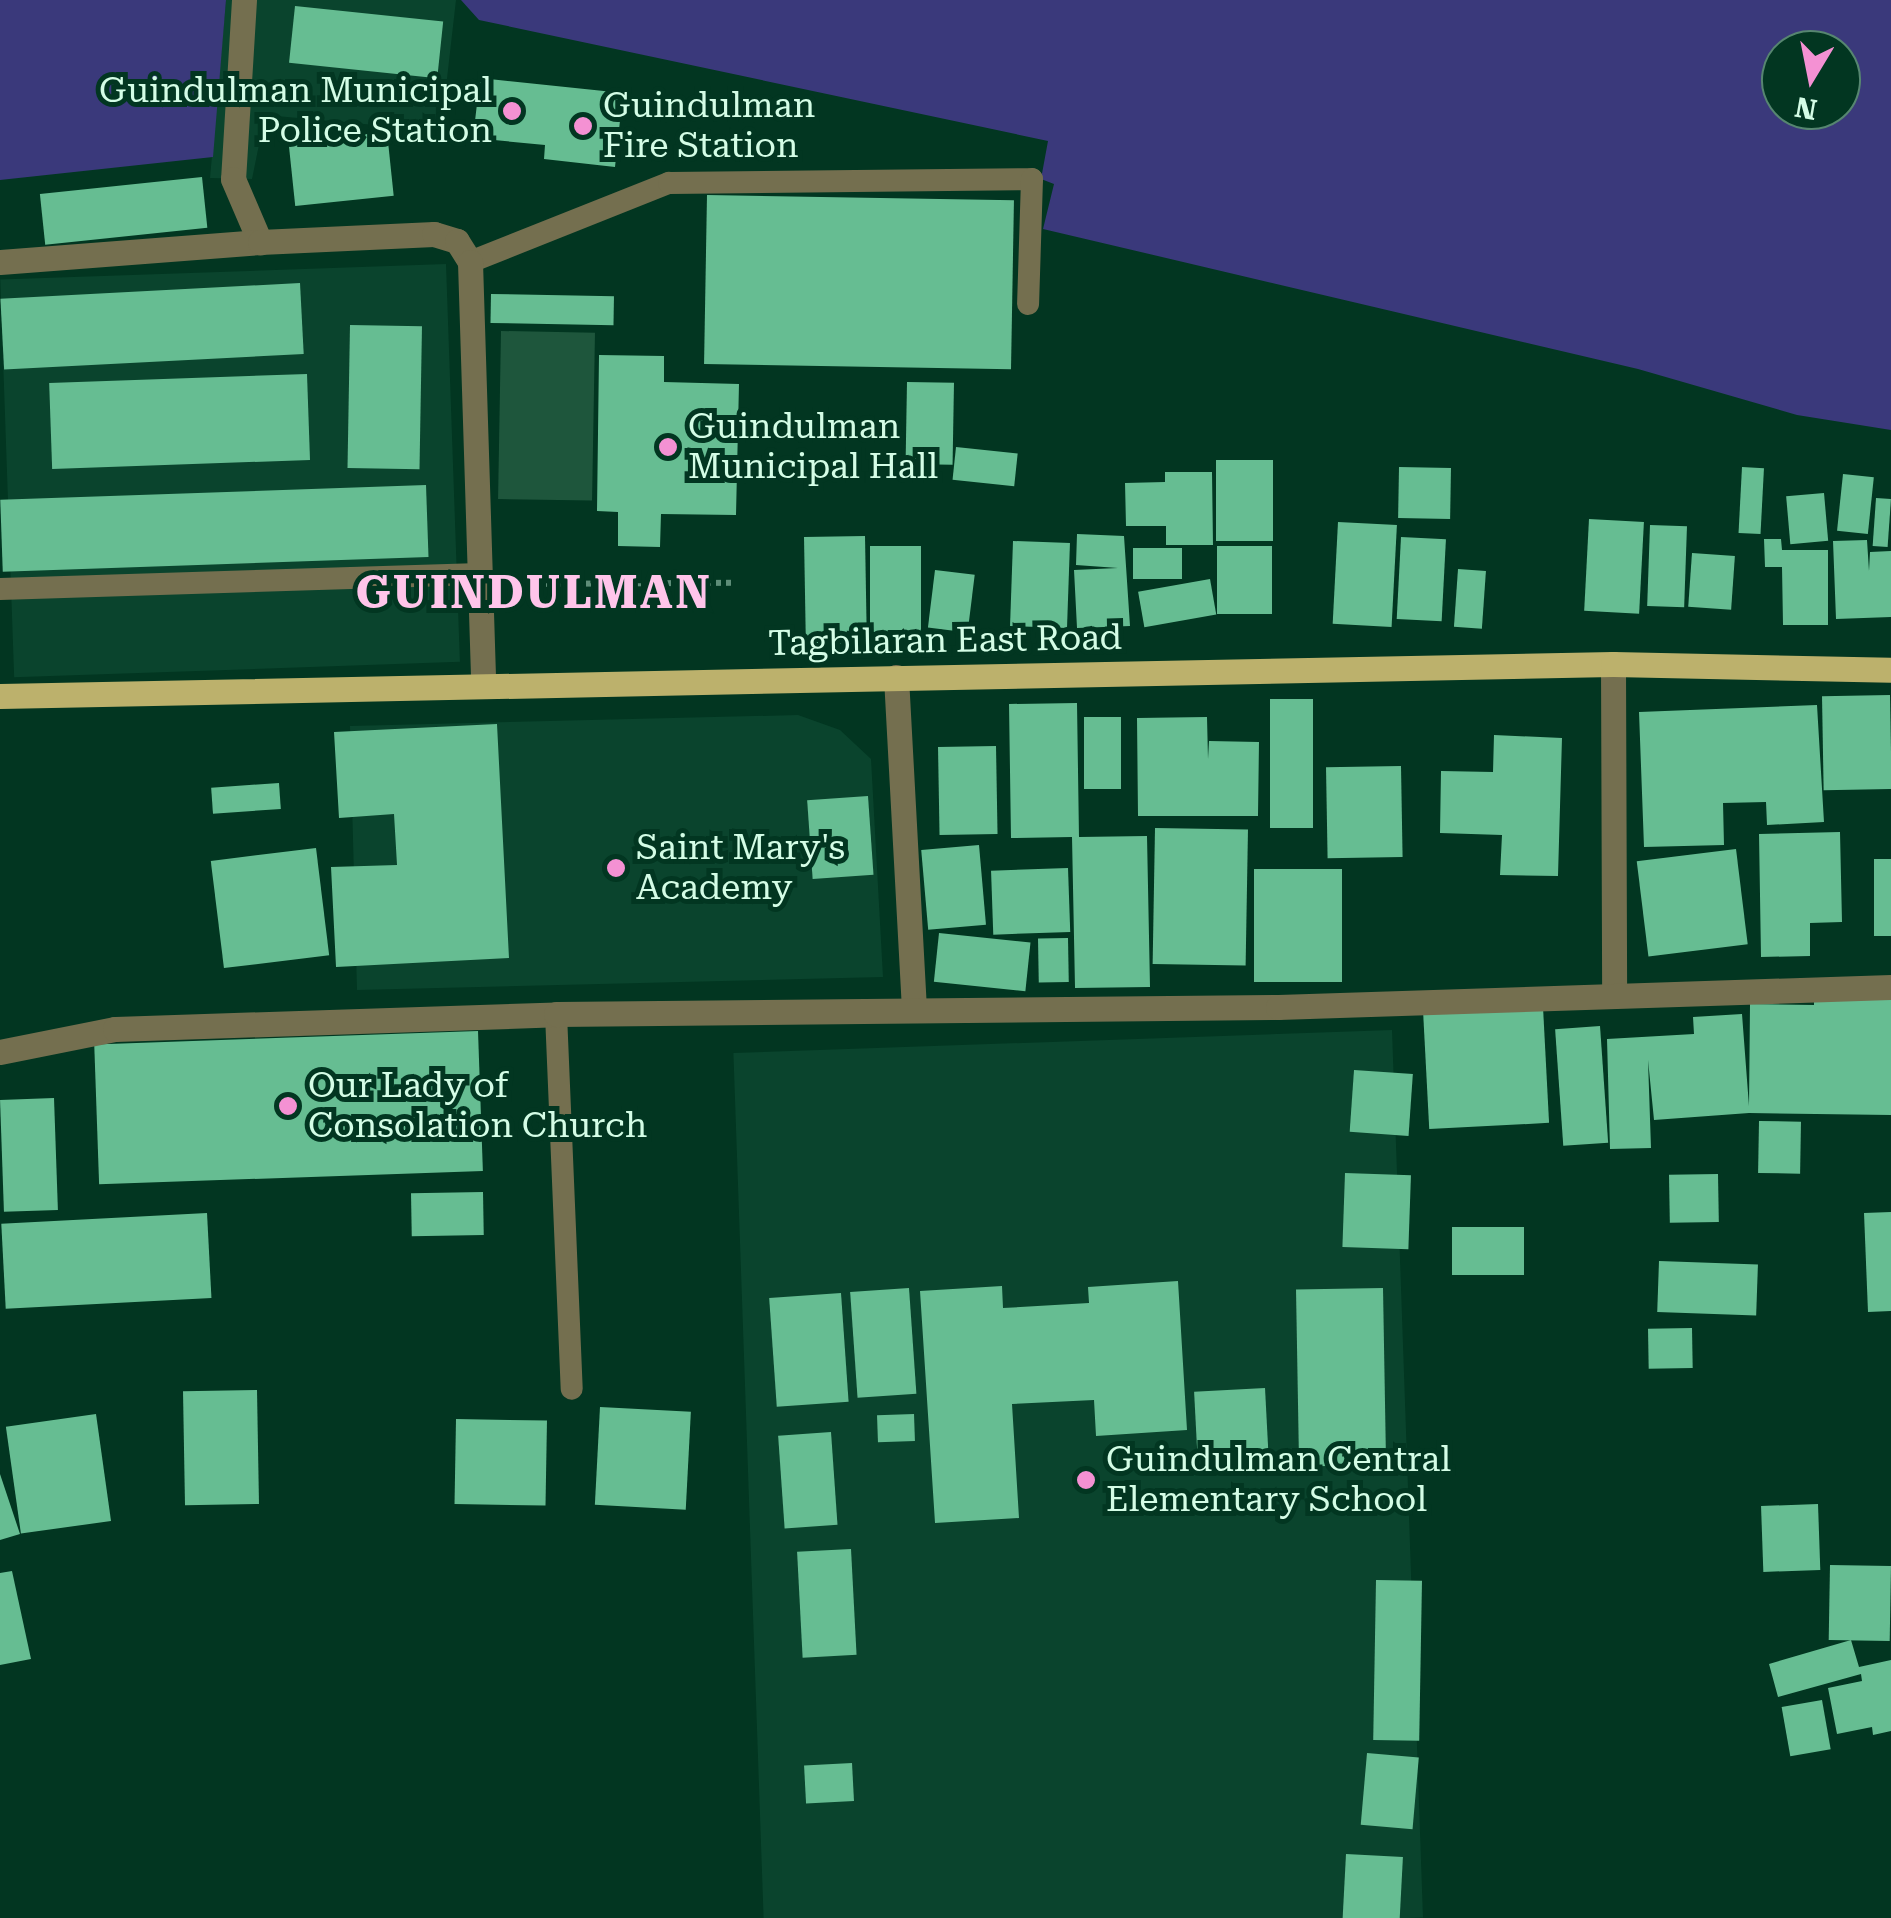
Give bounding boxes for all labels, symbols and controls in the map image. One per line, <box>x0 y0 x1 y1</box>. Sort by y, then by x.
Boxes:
north arrow <box>1761 30 1861 130</box>
place label: Guindulman Municipal Police Station <box>99 70 492 152</box>
place label: Guindulman Fire Station <box>603 85 815 167</box>
text: N <box>1793 90 1820 126</box>
marker: Guindulman Municipal Police Station <box>501 100 523 122</box>
marker: Guindulman Fire Station <box>572 115 594 137</box>
place label: Guindulman Municipal Hall <box>688 406 938 488</box>
marker: Guindulman Municipal Hall <box>657 436 679 458</box>
district label: GUINDULMAN <box>356 566 712 620</box>
street label: Tagbilaran East Road <box>768 617 1122 665</box>
place label: Saint Mary's Academy <box>636 827 845 909</box>
marker: Saint Mary's Academy <box>605 857 627 879</box>
place label: Our Lady of Consolation Church <box>308 1065 647 1147</box>
marker: Our Lady of Consolation Church <box>277 1095 299 1117</box>
place label: Guindulman Central Elementary School <box>1106 1439 1451 1521</box>
marker: Guindulman Central Elementary School <box>1075 1469 1097 1491</box>

